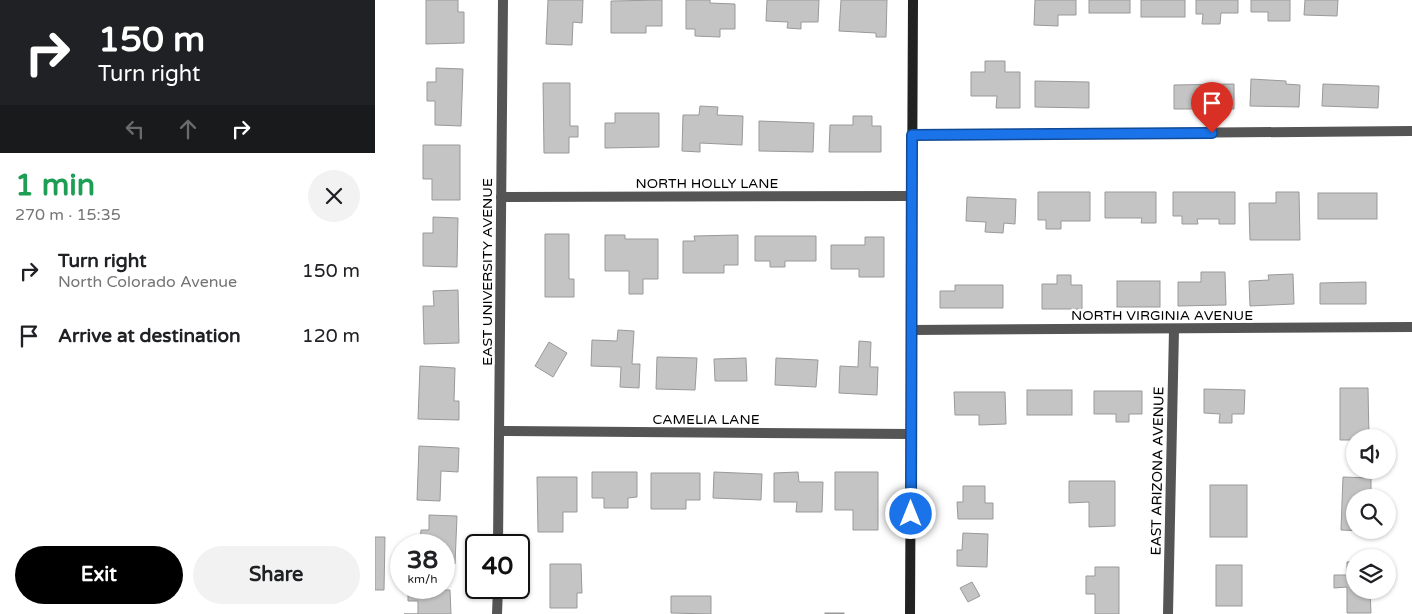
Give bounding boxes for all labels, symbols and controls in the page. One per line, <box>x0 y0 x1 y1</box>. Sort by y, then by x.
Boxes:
text: 150 m <box>98 19 205 61</box>
icon: right <box>15 20 80 85</box>
text: Turn right <box>98 61 200 87</box>
pin <box>1191 82 1233 133</box>
icon: arrive <box>1198 89 1226 117</box>
icon: left <box>121 115 149 143</box>
icon: ahead <box>174 115 202 143</box>
icon: right <box>227 115 255 143</box>
text: 1 min <box>15 167 95 204</box>
button: close <box>308 170 360 222</box>
street label: NORTH HOLLY LANE <box>635 175 779 192</box>
street label: EAST UNIVERSITY AVENUE <box>479 178 496 366</box>
text: 270 m · 15:35 <box>15 205 121 225</box>
text: Turn right <box>58 250 146 272</box>
icon: right <box>15 257 43 285</box>
text: 150 m <box>302 260 360 282</box>
text: North Colorado Avenue <box>58 272 237 292</box>
street label: NORTH VIRGINIA AVENUE <box>1071 307 1253 324</box>
icon: arrive <box>15 322 43 350</box>
text: Arrive at destination <box>58 325 241 347</box>
text: 120 m <box>302 325 360 347</box>
street label: EAST ARIZONA AVENUE <box>1148 386 1167 556</box>
street label: CAMELIA LANE <box>652 411 760 428</box>
map controls <box>1346 429 1396 599</box>
button: sound <box>1346 429 1396 479</box>
position arrow <box>884 487 936 539</box>
button: search <box>1346 489 1396 539</box>
speed limit sign: 40 <box>465 534 530 599</box>
text: 38 <box>407 545 438 575</box>
button: Exit <box>15 546 183 604</box>
button: Share <box>193 546 360 604</box>
button: layers <box>1346 549 1396 599</box>
text: km/h <box>407 572 438 586</box>

